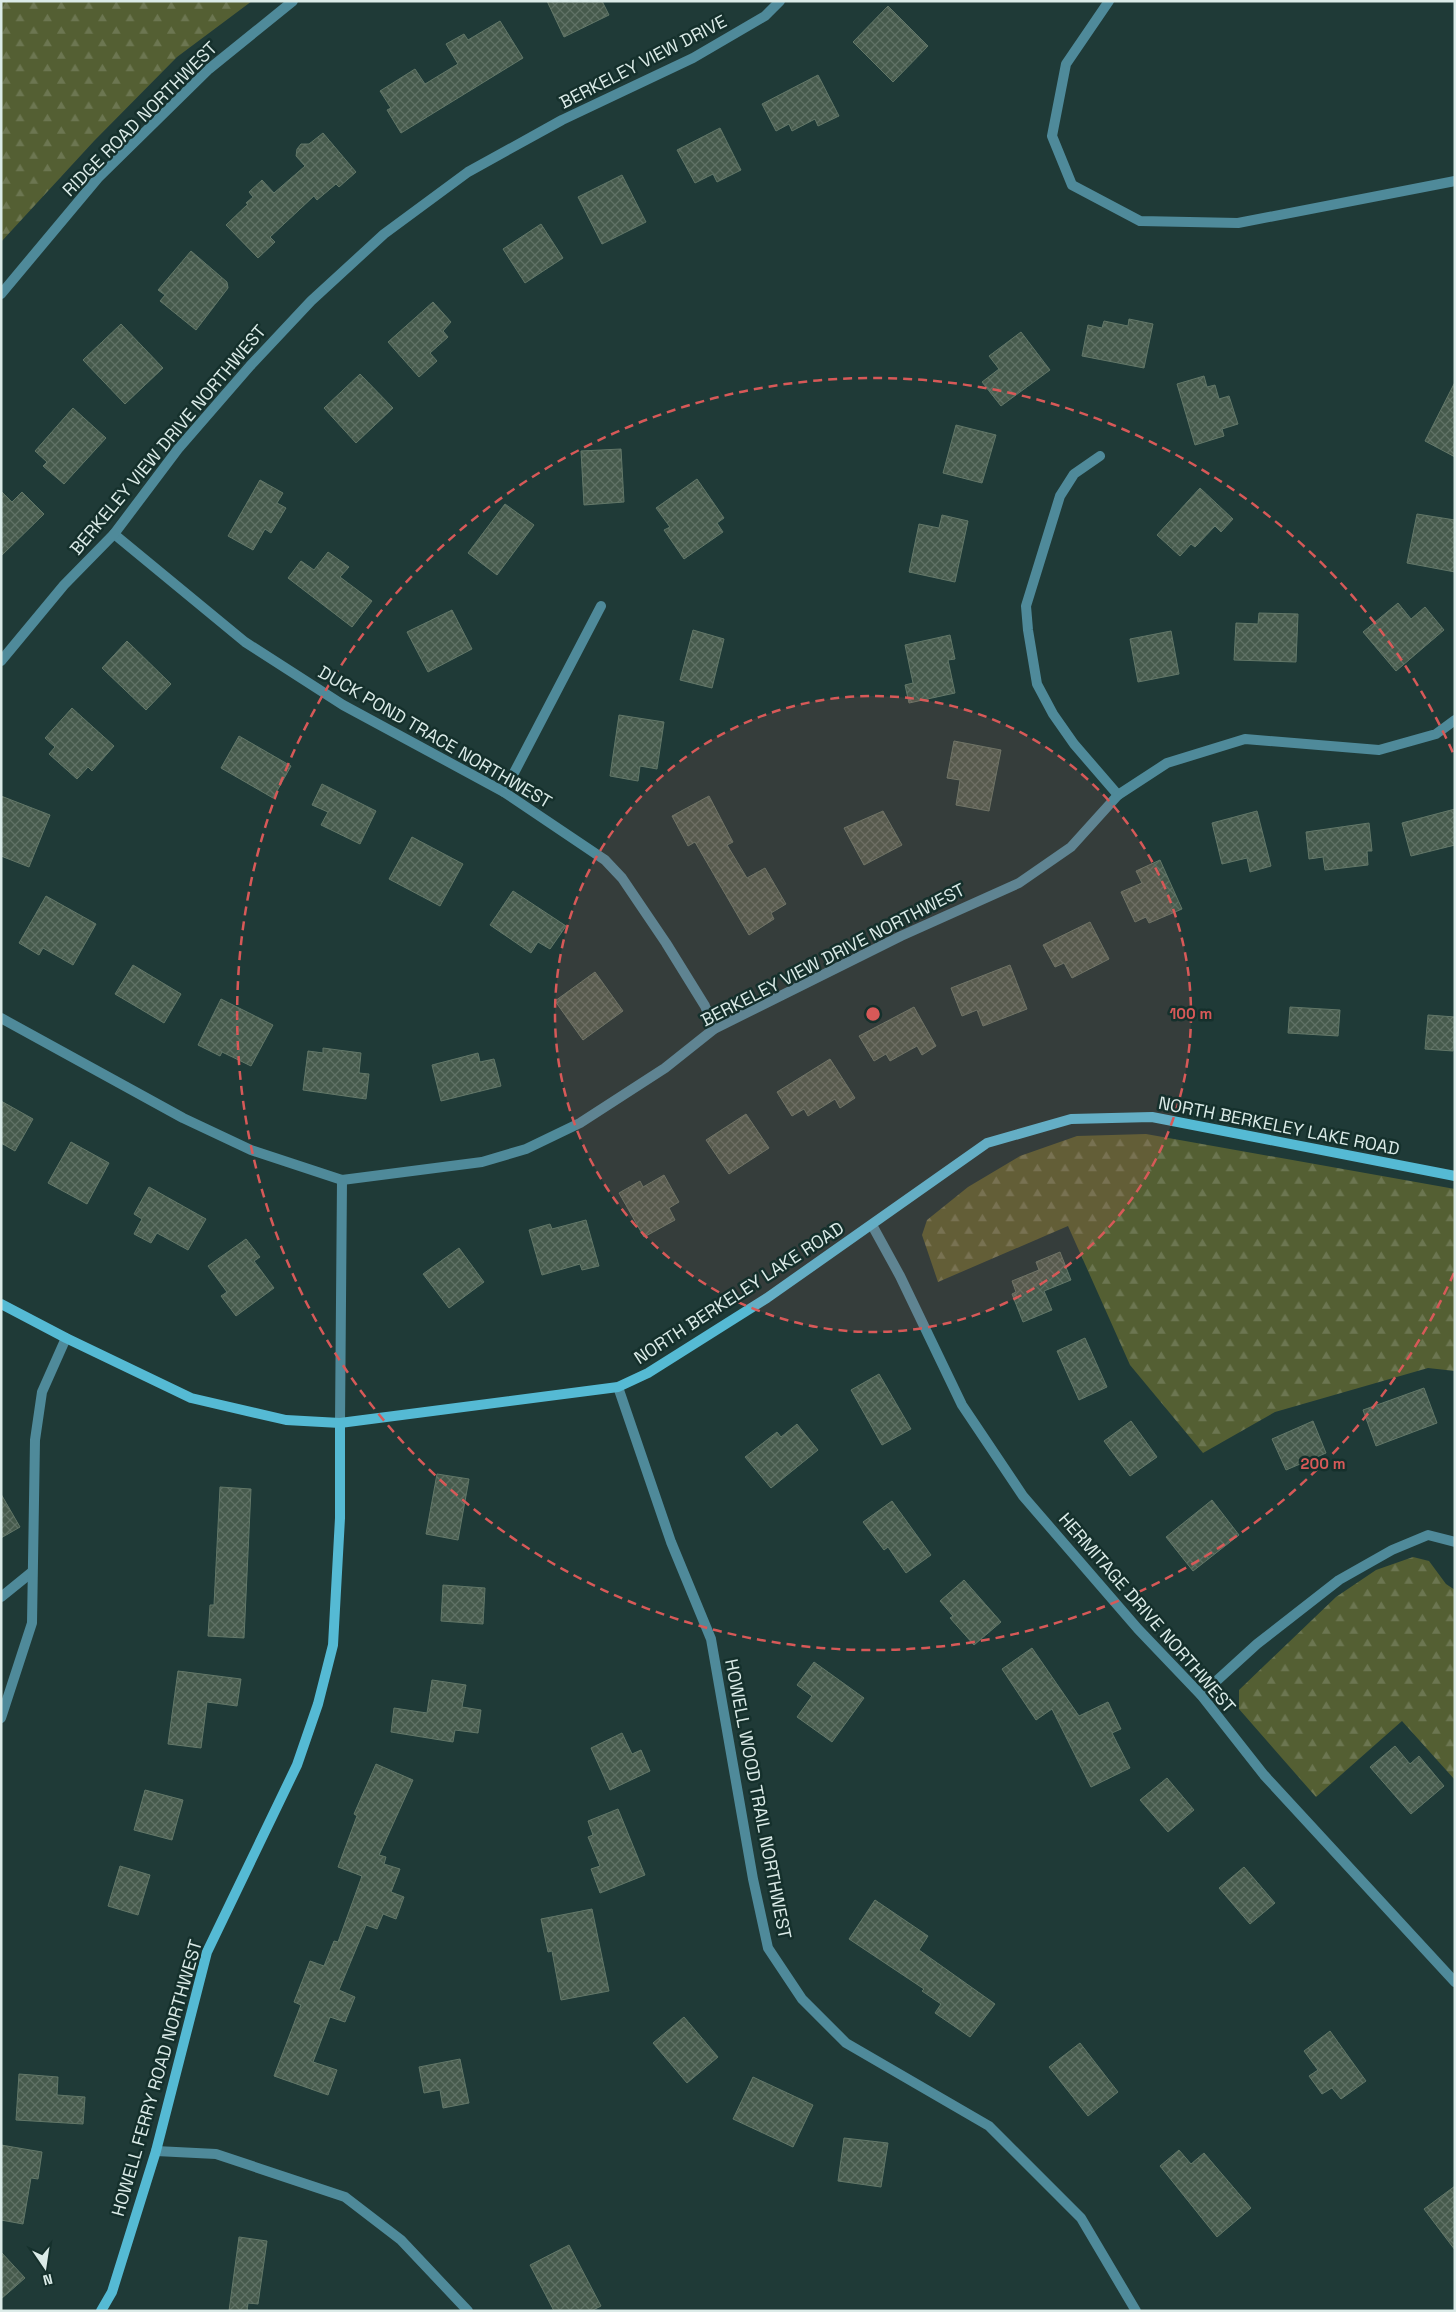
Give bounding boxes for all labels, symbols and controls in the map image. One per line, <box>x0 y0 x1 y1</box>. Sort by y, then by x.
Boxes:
street label: BERKELEY VIEW DRIVE <box>555 9 730 114</box>
street label: RIDGE ROAD NORTHWEST <box>57 36 222 201</box>
street label: BERKELEY VIEW DRIVE NORTHWEST <box>64 320 271 560</box>
street label: DUCK POND TRACE NORTHWEST <box>314 660 557 813</box>
street label: BERKELEY VIEW DRIVE NORTHWEST <box>697 877 969 1031</box>
text: 100 m <box>1170 1004 1212 1023</box>
centre of rings <box>864 1005 882 1023</box>
street label: NORTH BERKELEY LAKE ROAD <box>1156 1091 1402 1160</box>
street label: NORTH BERKELEY LAKE ROAD <box>630 1216 848 1369</box>
text: 200 m <box>1301 1454 1345 1473</box>
street label: HERMITAGE DRIVE NORTHWEST <box>1054 1508 1241 1718</box>
street label: HOWELL WOOD TRAIL NORTHWEST <box>720 1657 797 1941</box>
street label: HOWELL FERRY ROAD NORTHWEST <box>106 1936 207 2219</box>
north arrow <box>20 2242 70 2292</box>
text: N <box>41 2270 55 2289</box>

